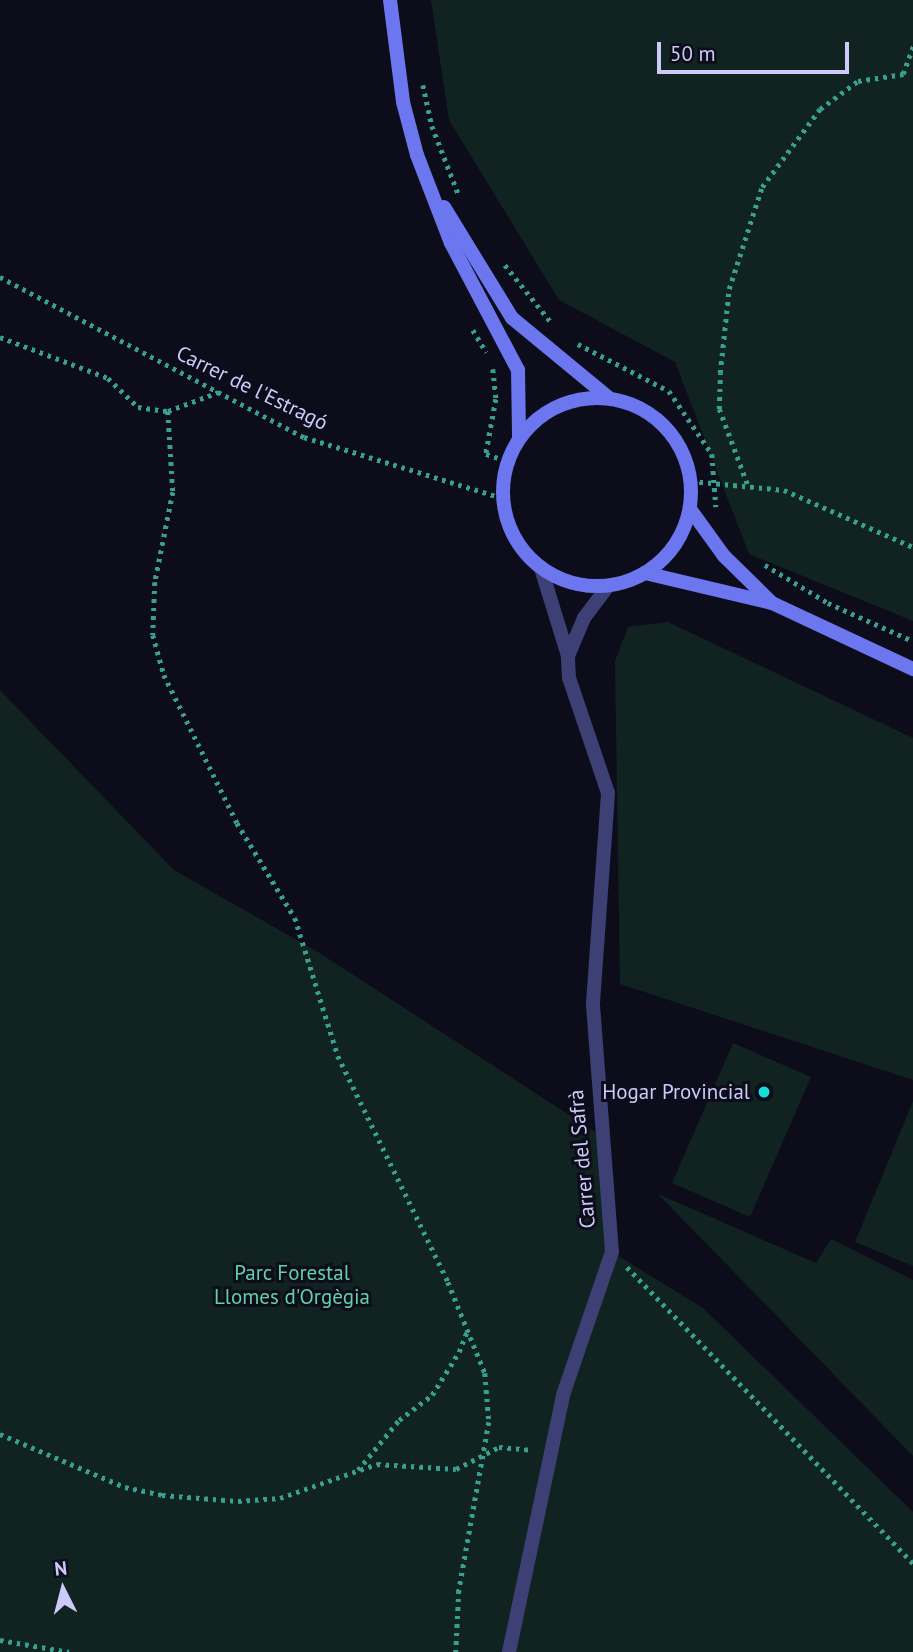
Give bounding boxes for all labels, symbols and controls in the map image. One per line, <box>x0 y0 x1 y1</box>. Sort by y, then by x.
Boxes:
scale bar <box>661 28 853 72</box>
text: 50 m <box>670 40 716 67</box>
street label: Carrer de l'Estragó <box>172 340 332 436</box>
place label: Hogar Provincial <box>602 1079 750 1105</box>
marker: Hogar Provincial <box>756 1084 772 1100</box>
street label: Carrer del Safrà <box>563 1089 601 1229</box>
park label: Parc Forestal Llomes d'Orgègia <box>214 1260 370 1310</box>
north arrow <box>28 1554 98 1624</box>
text: N <box>53 1556 68 1581</box>

